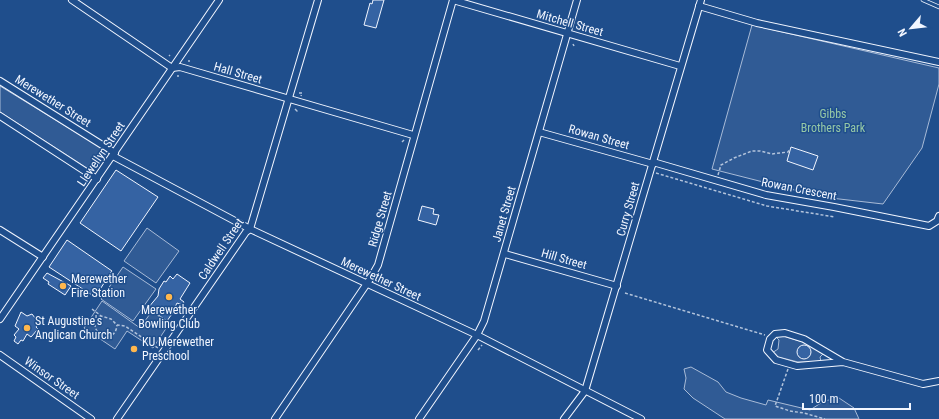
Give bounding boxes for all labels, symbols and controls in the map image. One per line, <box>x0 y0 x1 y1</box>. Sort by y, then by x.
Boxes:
street label: Mitchell Street <box>535 7 605 39</box>
north arrow <box>891 8 931 48</box>
text: N <box>895 26 910 38</box>
street label: Hall Street <box>212 59 264 87</box>
street label: Merewether Street <box>12 72 94 130</box>
park label: Gibbs Brothers Park <box>801 107 866 135</box>
street label: Llewellyn Street <box>74 119 128 189</box>
street label: Rowan Street <box>567 122 631 152</box>
street label: Rowan Crescent <box>760 175 838 203</box>
street label: Curry Street <box>614 180 643 238</box>
street label: Janet Street <box>489 184 519 244</box>
street label: Ridge Street <box>365 189 395 249</box>
street label: Caldwell Street <box>195 215 247 282</box>
street label: Hill Street <box>540 246 589 272</box>
street label: Merewether Street <box>339 254 424 304</box>
place label: Merewether Fire Station <box>71 272 127 300</box>
marker: Merewether Fire Station <box>58 281 68 291</box>
marker: Merewether Bowling Club <box>164 292 174 302</box>
place label: Merewether Bowling Club <box>138 303 200 331</box>
place label: St Augustine's Anglican Church <box>35 314 113 342</box>
marker: St Augustine's Anglican Church <box>22 323 32 333</box>
place label: KU Merewether Preschool <box>142 335 214 363</box>
marker: KU Merewether Preschool <box>129 344 139 354</box>
street label: Winsor Street <box>22 354 82 402</box>
scale bar <box>803 385 910 411</box>
text: 100 m <box>809 392 839 406</box>

